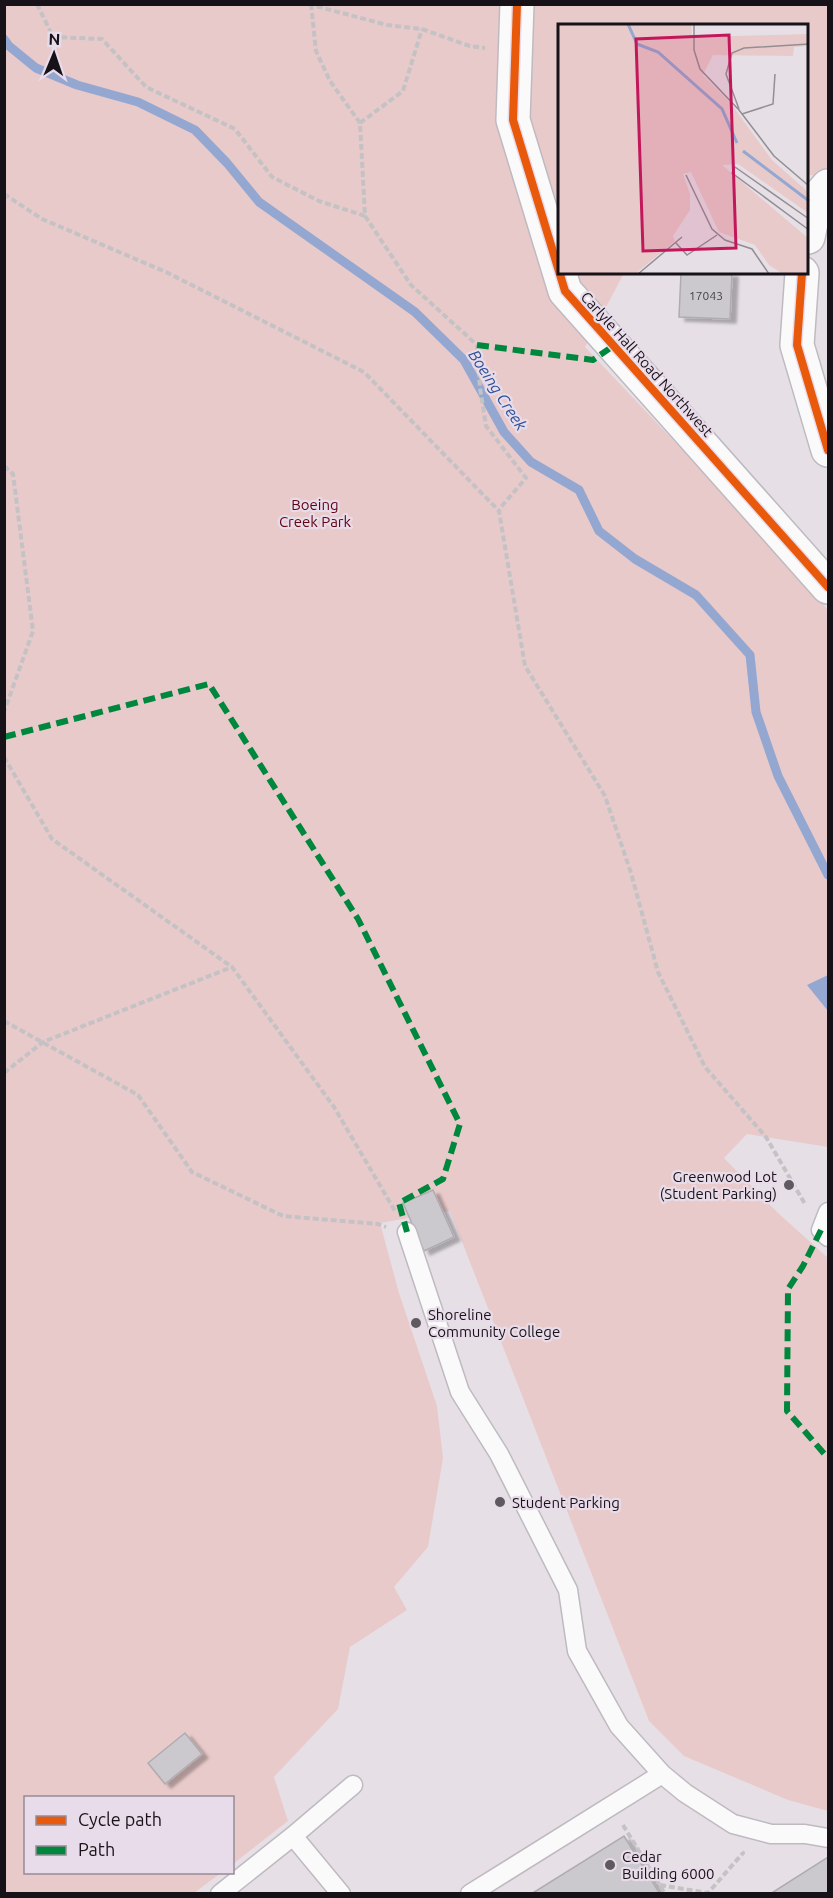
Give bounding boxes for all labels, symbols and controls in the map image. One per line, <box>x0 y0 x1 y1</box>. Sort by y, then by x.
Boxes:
north arrow <box>24 24 84 84</box>
inset map <box>558 24 809 274</box>
text: N <box>48 30 61 48</box>
street label: Carlyle Hall Road Northwest <box>578 288 717 440</box>
house number: 17043 <box>689 289 723 302</box>
water label: Boeing Creek <box>465 346 531 434</box>
park label: Boeing Creek Park <box>279 496 352 530</box>
place label: Greenwood Lot (Student Parking) <box>660 1168 777 1202</box>
marker: Greenwood Lot (Student Parking) <box>782 1178 796 1192</box>
place label: Shoreline Community College <box>428 1306 560 1340</box>
marker: Shoreline Community College <box>409 1316 423 1330</box>
place label: Student Parking <box>512 1494 620 1511</box>
marker: Student Parking <box>493 1495 507 1509</box>
legend <box>24 1796 234 1874</box>
text: Cycle path <box>78 1809 162 1829</box>
text: Path <box>78 1839 115 1859</box>
place label: Cedar Building 6000 <box>622 1848 715 1882</box>
marker: Cedar Building 6000 <box>603 1858 617 1872</box>

